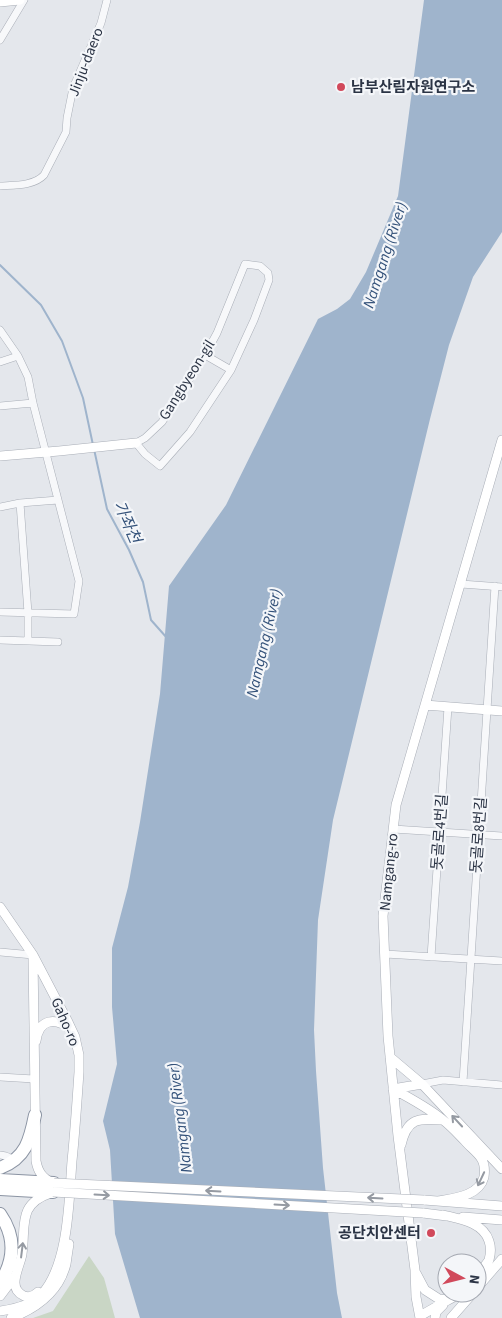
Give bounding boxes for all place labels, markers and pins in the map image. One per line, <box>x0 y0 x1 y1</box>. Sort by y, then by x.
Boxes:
place label: 남부산림자원연구소 <box>351 77 475 98</box>
marker: 남부산림자원연구소 <box>335 81 347 93</box>
place label: 공단치안센터 <box>338 1223 421 1244</box>
marker: 공단치안센터 <box>425 1227 437 1239</box>

